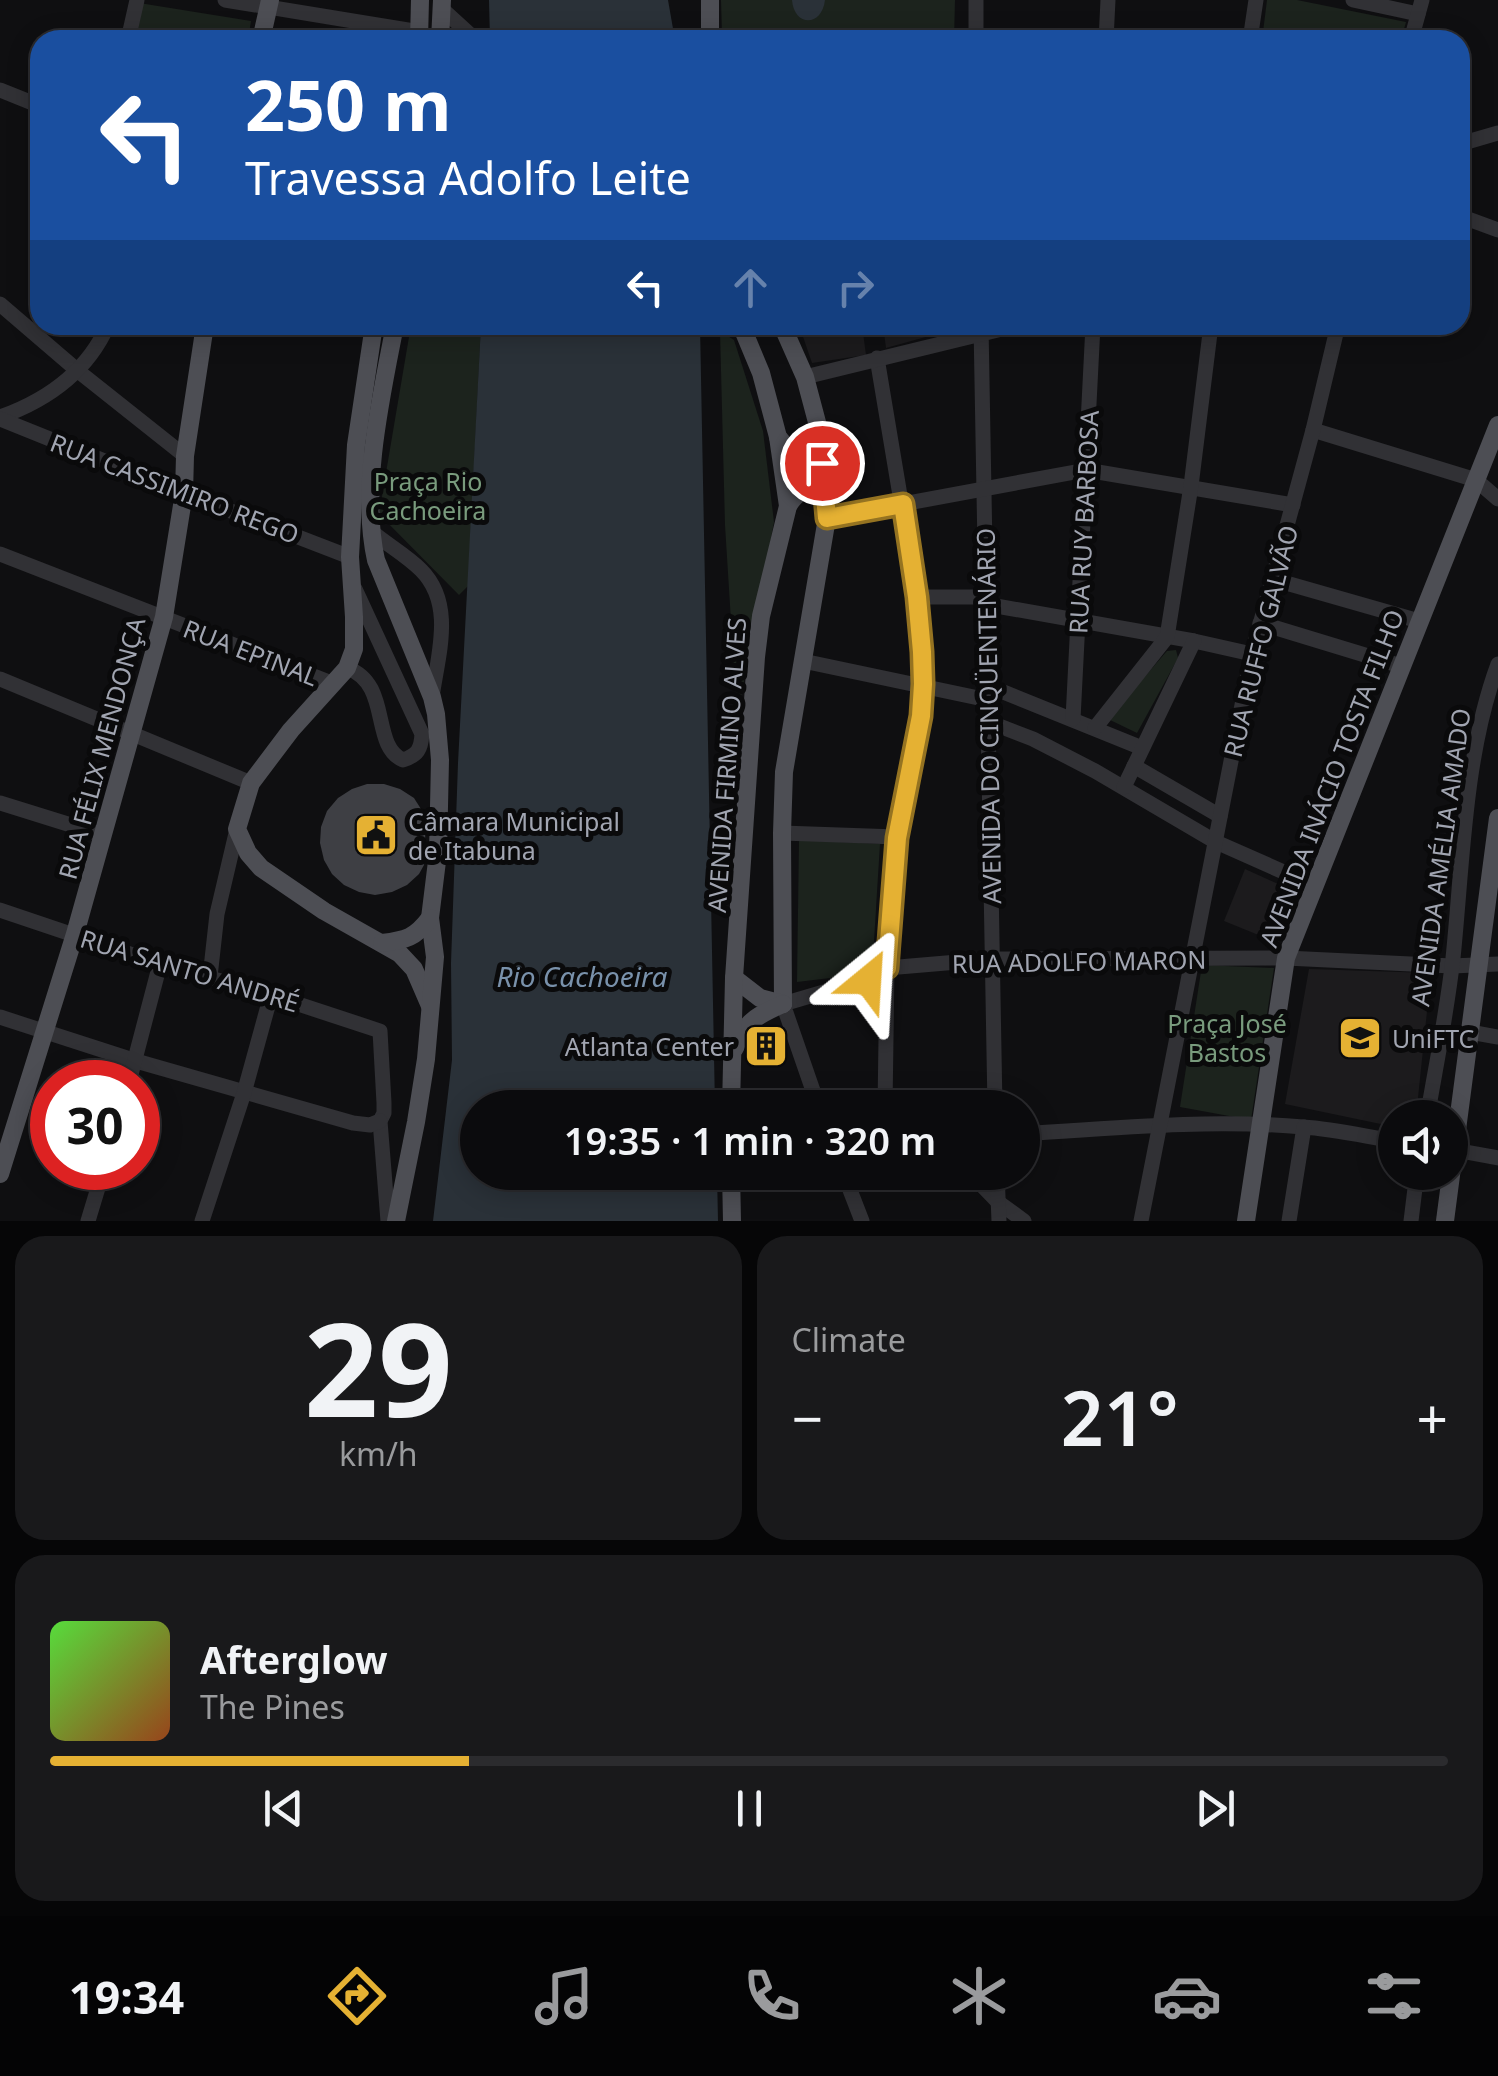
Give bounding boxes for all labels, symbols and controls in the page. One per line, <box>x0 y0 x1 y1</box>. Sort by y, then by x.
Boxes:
text: 250 m <box>245 56 452 152</box>
icon: left <box>80 70 210 200</box>
text: Travessa Adolfo Leite <box>245 147 691 208</box>
icon: left <box>618 260 673 315</box>
icon: ahead <box>723 260 778 315</box>
icon: right <box>828 260 883 315</box>
street label: RUA RUY BARBOSA <box>1060 409 1106 635</box>
pin <box>780 421 865 506</box>
street label: RUA CASSIMIRO REGO <box>46 425 304 551</box>
icon: arrive <box>795 436 850 491</box>
park label: Praça Rio Cachoeira <box>370 464 486 527</box>
street label: RUA RUFFO GALVÃO <box>1215 522 1305 760</box>
street label: AVENIDA DO CINQÜENTENÁRIO <box>968 528 1008 904</box>
street label: AVENIDA INÁCIO TOSTA FILHO <box>1251 604 1411 952</box>
street label: RUA EPINAL <box>179 611 323 693</box>
street label: RUA FÉLIX MENDONÇA <box>50 613 152 883</box>
street label: AVENIDA FIRMINO ALVES <box>699 616 753 914</box>
street label: AVENIDA AMÉLIA AMADO <box>1402 706 1478 1008</box>
place label: Câmara Municipal de Itabuna <box>408 804 620 867</box>
public building icon: Câmara Municipal de Itabuna <box>353 812 399 858</box>
street label: RUA SANTO ANDRÉ <box>77 921 303 1019</box>
position arrow <box>816 928 920 1032</box>
street label: RUA ADOLFO MARON <box>951 942 1207 980</box>
water label: Rio Cachoeira <box>497 957 668 995</box>
park label: Praça José Bastos <box>1167 1006 1287 1069</box>
school or university icon: UniFTC <box>1337 1015 1383 1061</box>
place label: UniFTC <box>1392 1021 1475 1055</box>
building icon: Atlanta Center <box>743 1023 789 1069</box>
place label: Atlanta Center <box>565 1029 734 1063</box>
speed limit sign: 30 <box>30 1060 160 1190</box>
map controls <box>1378 1100 1468 1190</box>
button: sound <box>1378 1100 1468 1190</box>
text: 19:35 · 1 min · 320 m <box>564 1114 936 1166</box>
text: 29 <box>304 1278 453 1455</box>
text: Climate <box>792 1318 906 1361</box>
text: 21° <box>1061 1366 1179 1468</box>
text: − <box>792 1380 823 1455</box>
text: + <box>1417 1380 1448 1455</box>
text: km/h <box>339 1432 418 1475</box>
text: Afterglow <box>200 1633 388 1685</box>
text: The Pines <box>200 1685 345 1728</box>
icon: previous <box>256 1781 311 1836</box>
icon: pause <box>722 1781 777 1836</box>
icon: next <box>1188 1781 1243 1836</box>
icon: directions <box>322 1961 392 2031</box>
icon: music <box>529 1961 599 2031</box>
icon: phone <box>737 1961 807 2031</box>
icon: climate <box>944 1961 1014 2031</box>
icon: car <box>1152 1961 1222 2031</box>
icon: filters <box>1359 1961 1429 2031</box>
text: 19:34 <box>69 1966 184 2027</box>

